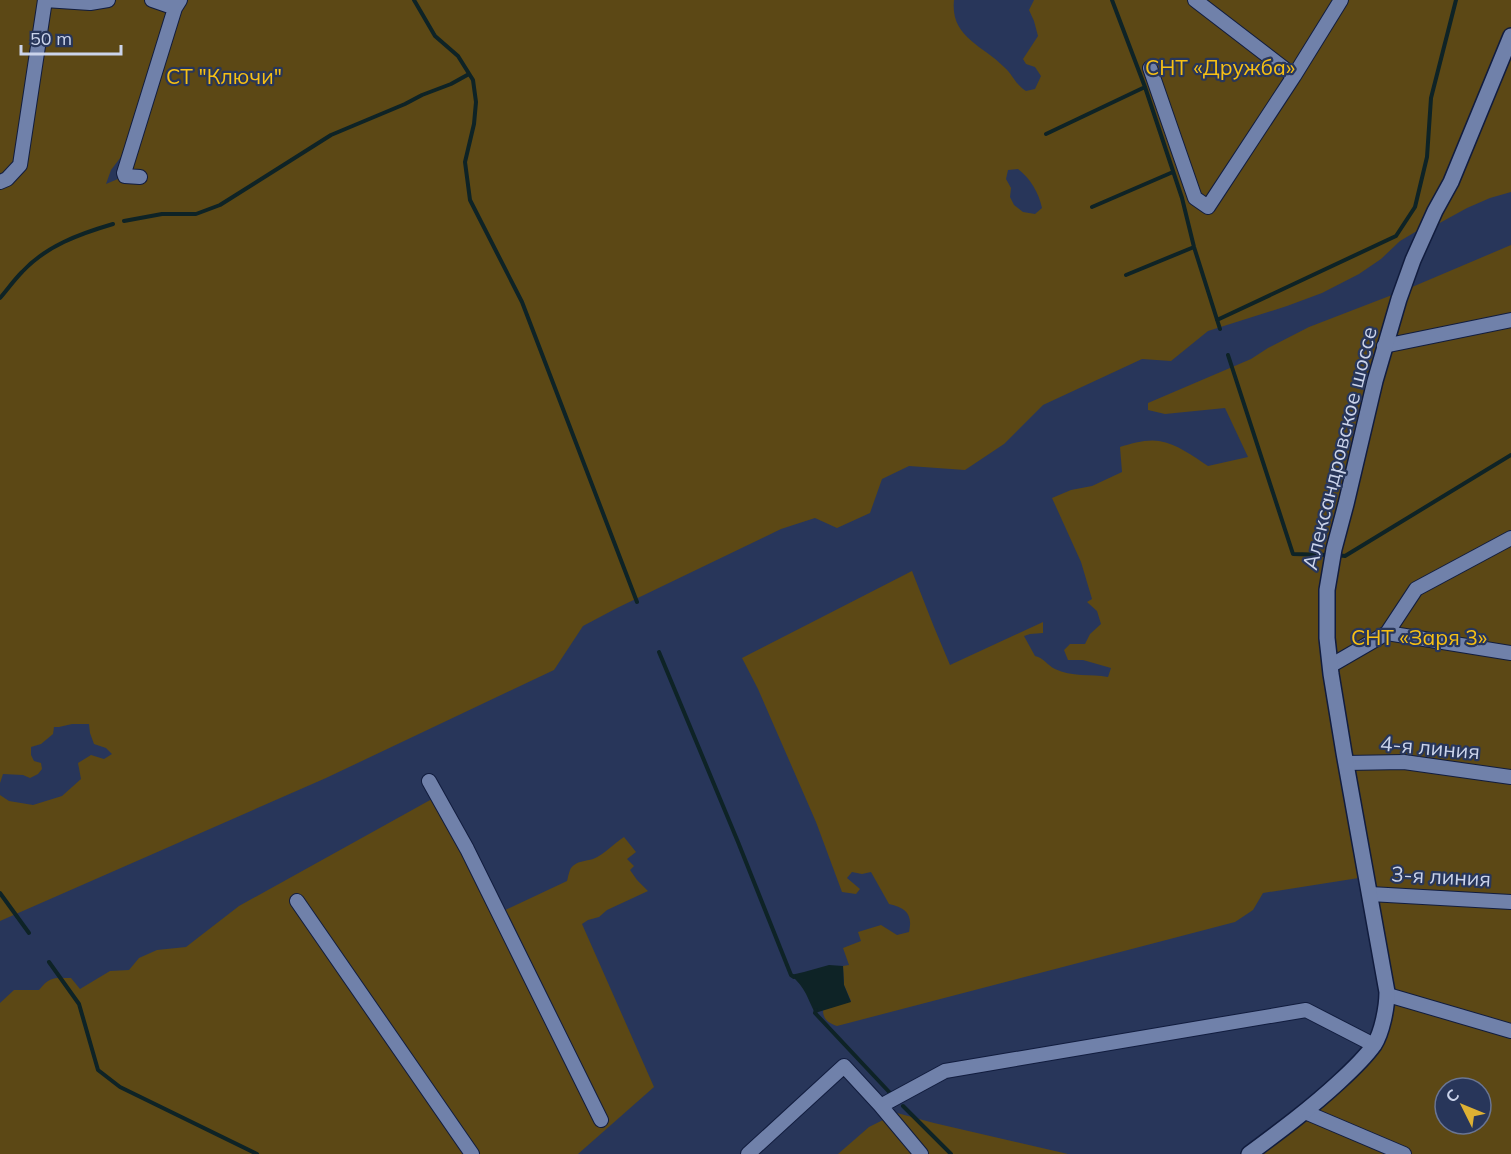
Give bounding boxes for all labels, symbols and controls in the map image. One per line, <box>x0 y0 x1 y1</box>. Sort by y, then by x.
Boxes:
scale bar <box>21 18 122 56</box>
text: 50 m <box>30 27 72 50</box>
park label: СНТ «Дружба» <box>1145 54 1295 80</box>
park label: СТ "Ключи" <box>166 63 282 89</box>
street label: Александровское шоссе <box>1296 324 1382 572</box>
park label: СНТ «Заря 3» <box>1351 624 1487 650</box>
street label: 4-я линия <box>1379 730 1481 764</box>
street label: 3-я линия <box>1390 860 1492 892</box>
north arrow <box>1433 1076 1493 1136</box>
text: С <box>1441 1085 1463 1107</box>

